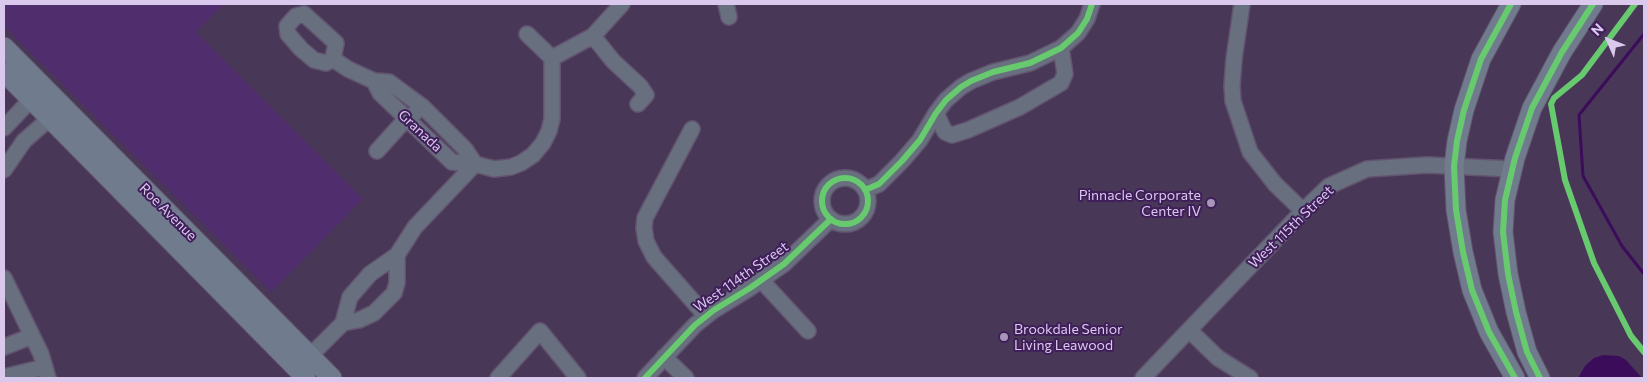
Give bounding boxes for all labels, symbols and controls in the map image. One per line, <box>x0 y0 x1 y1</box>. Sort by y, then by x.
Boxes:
north arrow <box>1583 15 1633 65</box>
text: N <box>1587 20 1607 39</box>
street label: Granada <box>395 107 445 155</box>
street label: Roe Avenue <box>136 180 200 244</box>
street label: West 115th Street <box>1245 182 1337 272</box>
place label: Pinnacle Corporate Center IV <box>1079 187 1201 220</box>
marker: Pinnacle Corporate Center IV <box>1205 197 1217 209</box>
street label: West 114th Street <box>690 238 792 316</box>
place label: Brookdale Senior Living Leawood <box>1014 321 1123 354</box>
marker: Brookdale Senior Living Leawood <box>998 331 1010 343</box>

